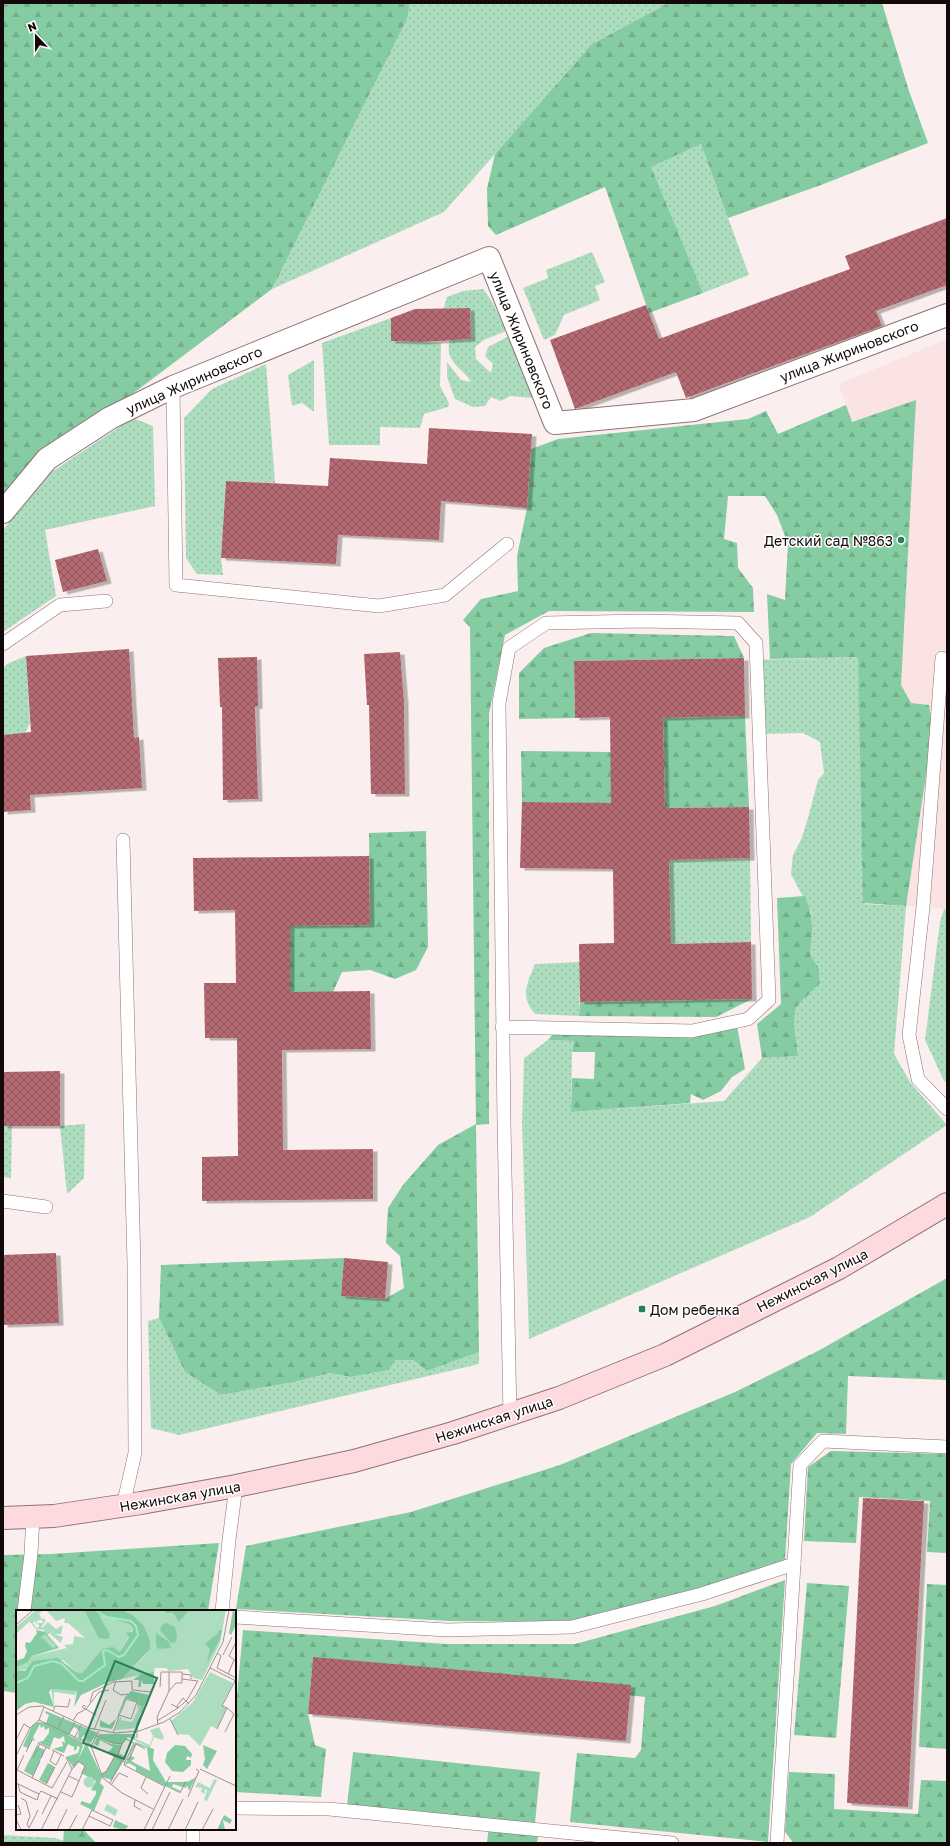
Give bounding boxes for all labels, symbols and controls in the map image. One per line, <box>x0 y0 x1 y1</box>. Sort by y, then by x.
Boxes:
north arrow <box>16 16 56 56</box>
text: N <box>26 19 38 34</box>
street label: улица Жириновского <box>487 269 557 411</box>
street label: улица Жириновского <box>777 317 921 385</box>
street label: улица Жириновского <box>123 342 265 418</box>
place label: Детский сад №863 <box>764 532 893 549</box>
marker: Детский сад №863 <box>896 535 906 545</box>
street label: Нежинская улица <box>753 1245 871 1315</box>
place label: Дом ребенка <box>650 1301 740 1318</box>
marker: Дом ребенка <box>637 1304 647 1314</box>
street label: Нежинская улица <box>433 1392 555 1446</box>
street label: Нежинская улица <box>118 1477 242 1515</box>
inset map <box>16 1610 236 1830</box>

